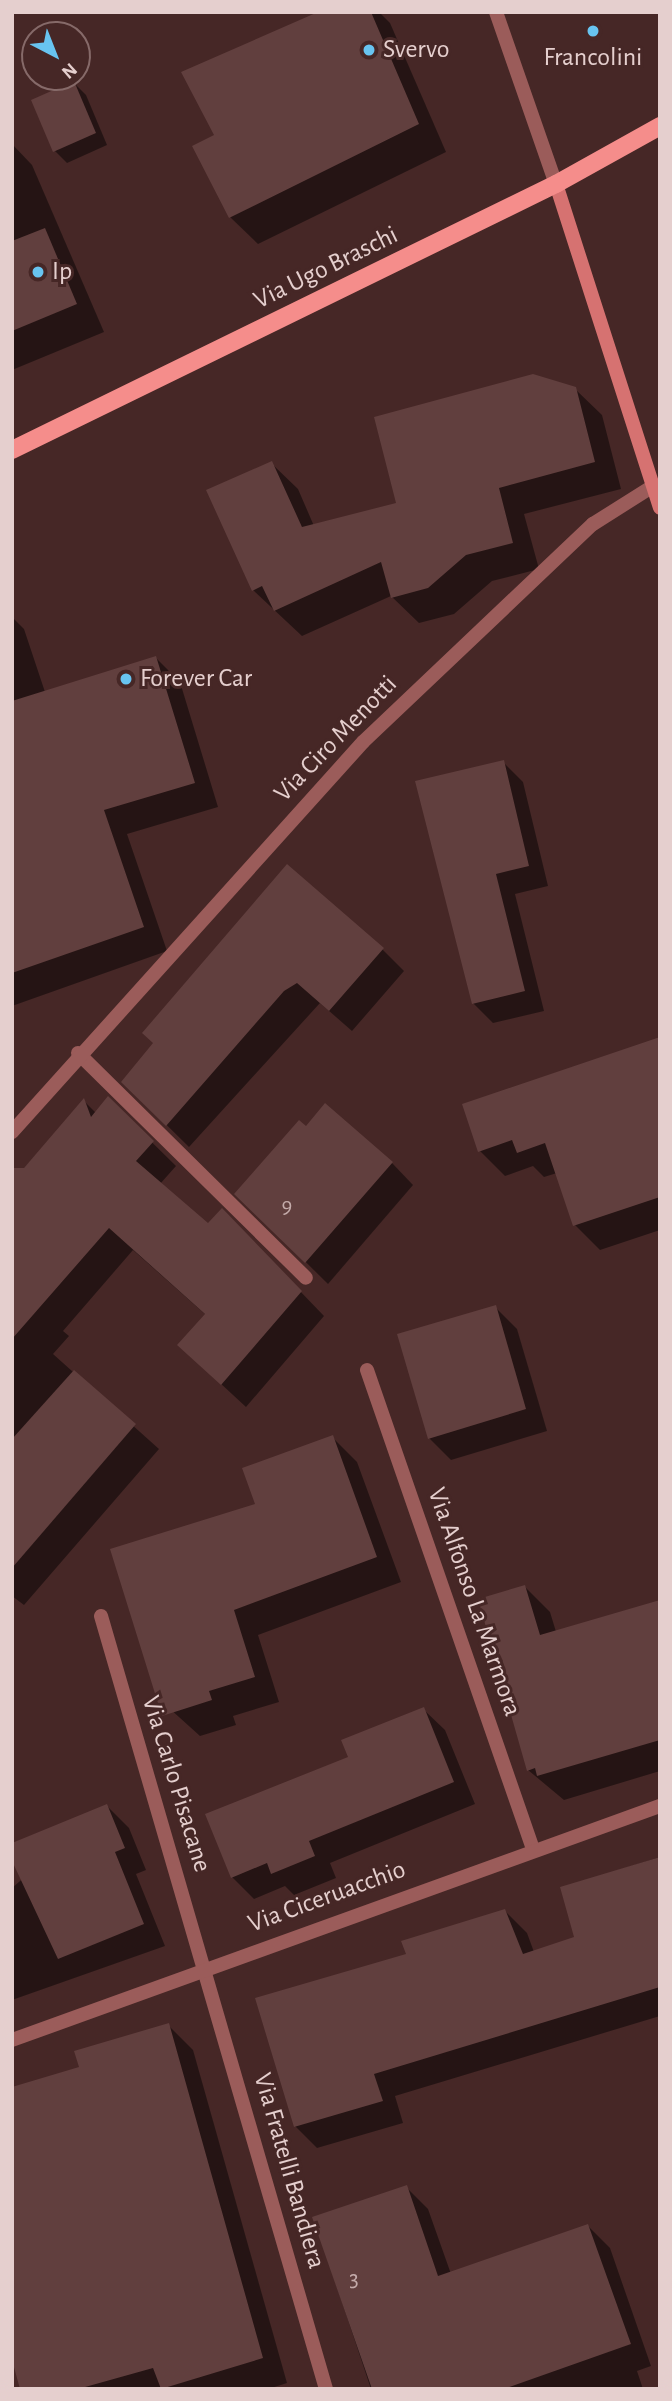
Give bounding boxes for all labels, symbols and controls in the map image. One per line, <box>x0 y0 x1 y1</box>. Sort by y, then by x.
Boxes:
north arrow <box>21 21 91 91</box>
marker: Francolini <box>585 23 601 39</box>
place label: Svervo <box>383 34 449 66</box>
marker: Svervo <box>361 42 377 58</box>
place label: Francolini <box>544 42 642 74</box>
text: N <box>58 59 80 82</box>
street label: Via Ugo Braschi <box>249 220 403 316</box>
place label: Ip <box>52 256 72 288</box>
marker: Ip <box>30 264 46 280</box>
place label: Forever Car <box>140 663 252 695</box>
street label: Via Ciro Menotti <box>268 669 404 809</box>
marker: Forever Car <box>118 671 134 687</box>
house number: 9 <box>282 1193 292 1221</box>
street label: Via Alfonso La Marmora <box>420 1484 528 1720</box>
street label: Via Carlo Pisacane <box>134 1692 218 1876</box>
street label: Via Ciceruacchio <box>244 1854 410 1940</box>
street label: Via Fratelli Bandiera <box>246 2070 332 2272</box>
house number: 3 <box>349 2266 359 2294</box>

